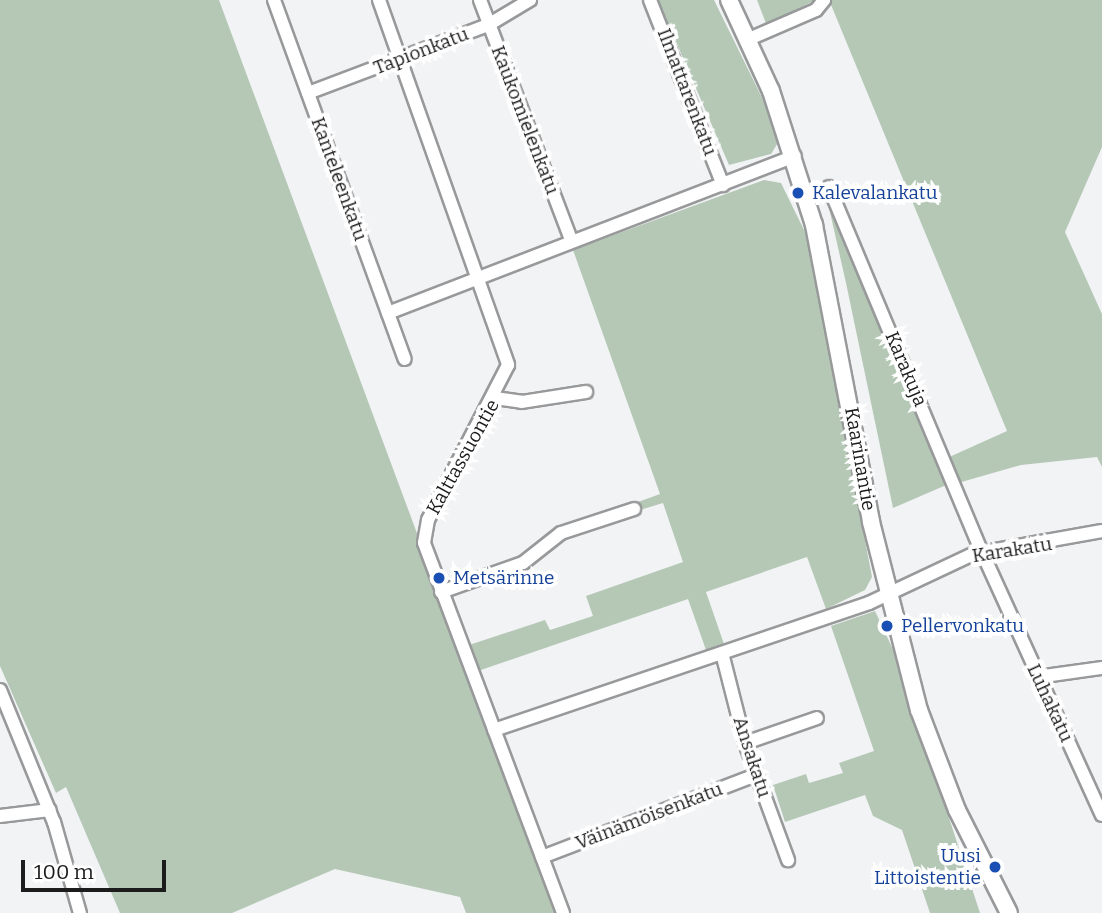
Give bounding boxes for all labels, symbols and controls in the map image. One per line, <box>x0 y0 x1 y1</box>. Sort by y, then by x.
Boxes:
street label: Tapionkatu <box>370 23 472 79</box>
street label: Ilmattarenkatu <box>652 25 722 159</box>
street label: Kaukomielenkatu <box>486 43 564 197</box>
street label: Kanteleenkatu <box>306 114 372 244</box>
place label: Kalevalankatu <box>812 182 937 204</box>
marker: Kalevalankatu <box>790 185 806 201</box>
street label: Karakuja <box>880 328 932 410</box>
street label: Kalttassuontie <box>422 395 504 519</box>
street label: Kaarinantie <box>840 406 880 512</box>
street label: Karakatu <box>970 532 1054 568</box>
place label: Metsärinne <box>453 567 554 589</box>
marker: Metsärinne <box>431 570 447 586</box>
place label: Pellervonkatu <box>901 615 1024 637</box>
marker: Pellervonkatu <box>879 618 895 634</box>
street label: Luhakatu <box>1022 660 1078 746</box>
street label: Ansakatu <box>728 714 776 800</box>
street label: Väinämöisenkatu <box>572 777 726 855</box>
place label: Uusi Littoistentie <box>874 845 981 889</box>
scale bar <box>24 846 170 890</box>
text: 100 m <box>34 859 94 885</box>
marker: Uusi Littoistentie <box>987 859 1003 875</box>

